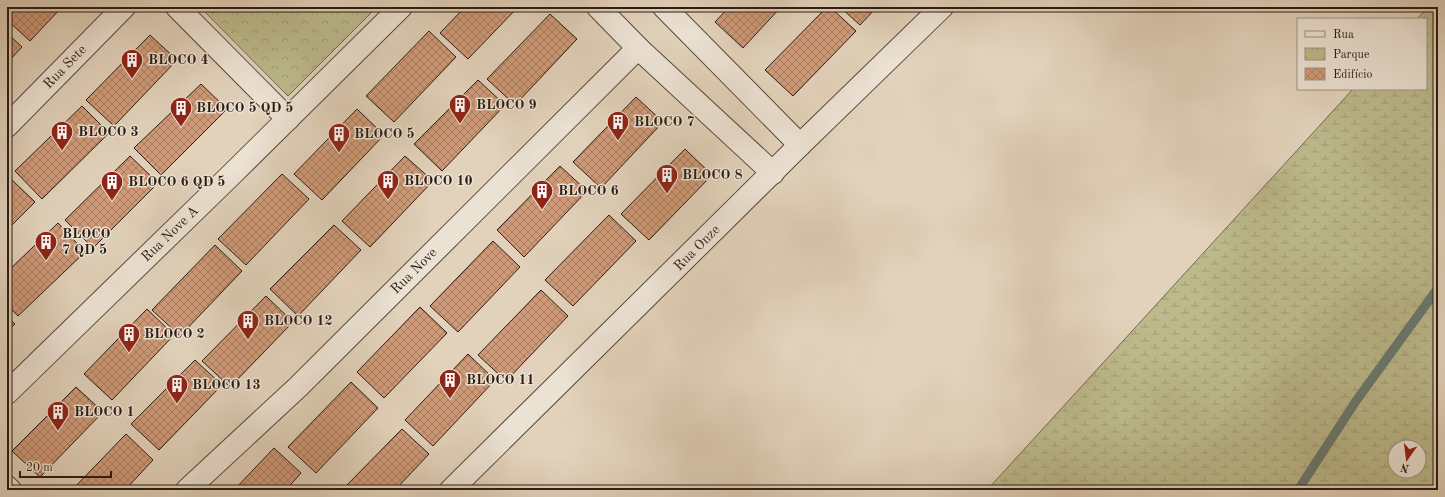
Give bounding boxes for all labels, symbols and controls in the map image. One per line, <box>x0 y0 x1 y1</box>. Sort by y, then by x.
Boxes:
legend <box>1297 18 1427 90</box>
text: Rua <box>1333 29 1354 41</box>
street label: Rua Sete <box>41 42 89 92</box>
building icon: BLOCO 4 <box>119 47 145 80</box>
text: Parque <box>1333 49 1370 61</box>
place label: BLOCO 4 <box>148 53 209 67</box>
text: Edifício <box>1333 69 1372 81</box>
building icon: BLOCO 9 <box>447 92 473 125</box>
building icon: BLOCO 5 QD 5 <box>168 95 194 128</box>
place label: BLOCO 9 <box>476 98 537 112</box>
place label: BLOCO 5 QD 5 <box>196 101 293 115</box>
building icon: BLOCO 7 <box>605 109 631 142</box>
place label: BLOCO 7 <box>634 115 695 129</box>
building icon: BLOCO 3 <box>49 119 75 152</box>
building icon: BLOCO 5 <box>326 121 352 154</box>
place label: BLOCO 3 <box>78 125 139 139</box>
place label: BLOCO 5 <box>354 127 415 141</box>
building icon: BLOCO 8 <box>654 162 680 195</box>
building icon: BLOCO 10 <box>375 168 401 201</box>
place label: BLOCO 8 <box>682 168 743 182</box>
building icon: BLOCO 6 QD 5 <box>99 169 125 202</box>
place label: BLOCO 10 <box>404 174 473 188</box>
place label: BLOCO 6 QD 5 <box>128 175 225 189</box>
building icon: BLOCO 6 <box>529 178 555 211</box>
place label: BLOCO 6 <box>558 184 619 198</box>
street label: Rua Nove A <box>139 203 201 264</box>
street label: Rua Onze <box>671 222 723 274</box>
place label: BLOCO 7 QD 5 <box>62 227 111 257</box>
building icon: BLOCO 7 QD 5 <box>33 229 59 262</box>
street label: Rua Nove <box>388 245 440 297</box>
building icon: BLOCO 12 <box>235 308 261 341</box>
place label: BLOCO 12 <box>264 314 333 328</box>
building icon: BLOCO 2 <box>116 321 142 354</box>
place label: BLOCO 2 <box>144 327 205 341</box>
building icon: BLOCO 11 <box>437 367 463 400</box>
building icon: BLOCO 13 <box>164 372 190 405</box>
place label: BLOCO 11 <box>466 373 535 387</box>
place label: BLOCO 13 <box>192 378 261 392</box>
building icon: BLOCO 1 <box>45 399 71 432</box>
place label: BLOCO 1 <box>74 405 135 419</box>
north arrow <box>1387 439 1427 479</box>
scale bar <box>20 453 111 479</box>
text: N <box>1399 461 1410 474</box>
text: 20 m <box>26 462 53 474</box>

